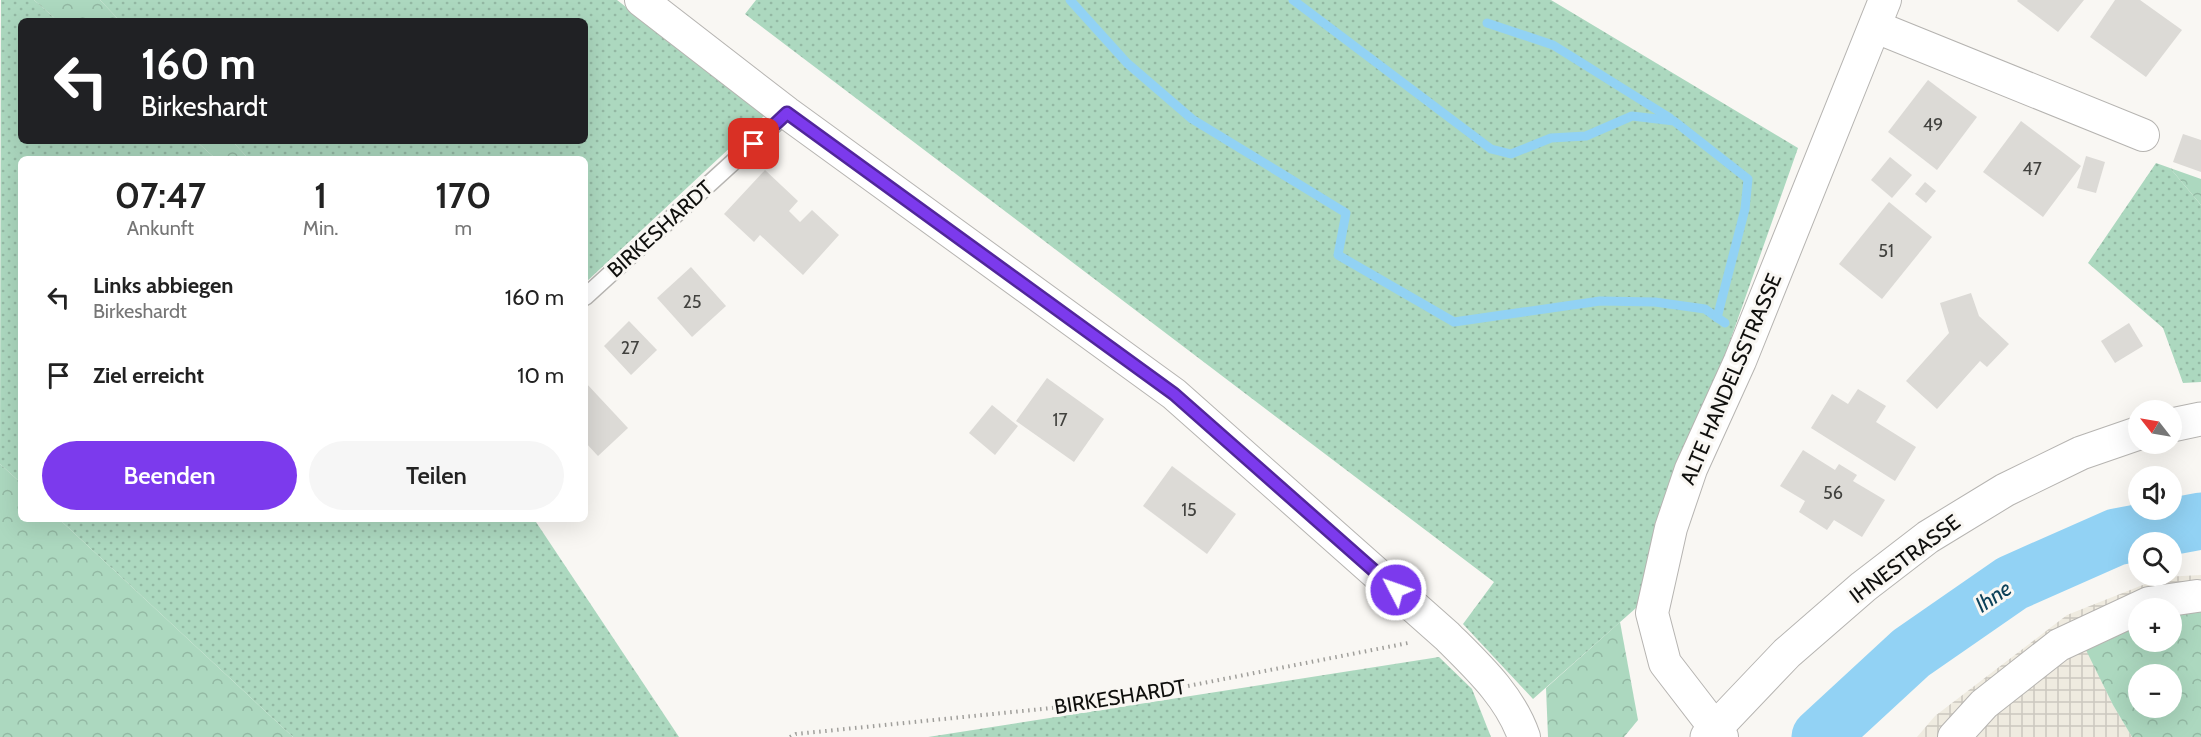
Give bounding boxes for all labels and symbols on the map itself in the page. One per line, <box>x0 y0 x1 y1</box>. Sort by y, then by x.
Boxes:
house number: 49 <box>1923 114 1943 136</box>
pin <box>728 118 779 169</box>
house number: 47 <box>2022 158 2042 180</box>
street label: BIRKESHARDT <box>602 175 717 282</box>
house number: 51 <box>1878 240 1894 262</box>
street label: ALTE HANDELSSTRASSE <box>1675 269 1786 488</box>
house number: 25 <box>682 291 702 313</box>
house number: 27 <box>621 337 639 359</box>
north arrow <box>2128 400 2182 454</box>
house number: 17 <box>1053 409 1067 431</box>
house number: 56 <box>1823 482 1843 504</box>
house number: 15 <box>1181 499 1197 521</box>
street label: IHNESTRASSE <box>1845 509 1965 608</box>
position arrow <box>1364 558 1428 622</box>
water label: Ihne <box>1970 575 2017 618</box>
street label: BIRKESHARDT <box>1052 674 1187 719</box>

